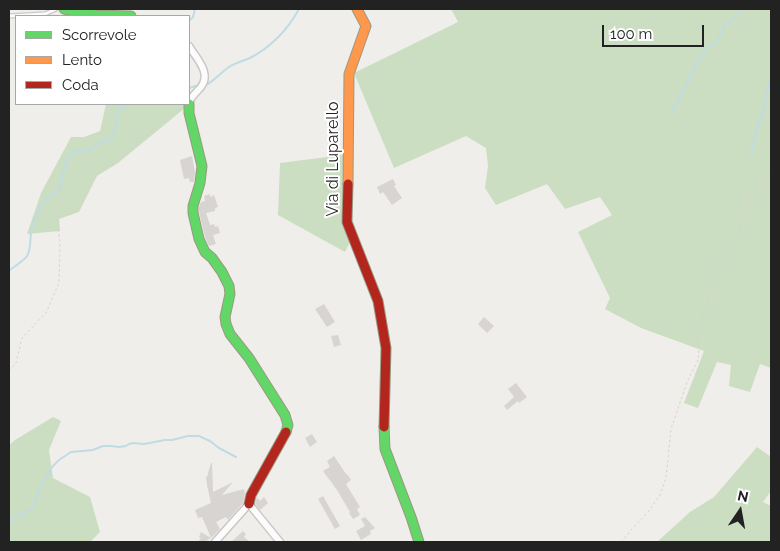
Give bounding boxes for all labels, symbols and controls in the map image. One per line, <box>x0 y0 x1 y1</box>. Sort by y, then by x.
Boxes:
legend <box>15 15 190 105</box>
scale bar <box>605 15 708 47</box>
text: 100 m <box>610 25 652 43</box>
text: Scorrevole <box>62 26 137 44</box>
text: Lento <box>62 51 102 69</box>
text: Coda <box>62 76 99 94</box>
street label: Via di Luparello <box>323 101 343 217</box>
north arrow <box>715 486 765 536</box>
text: N <box>736 487 750 505</box>

